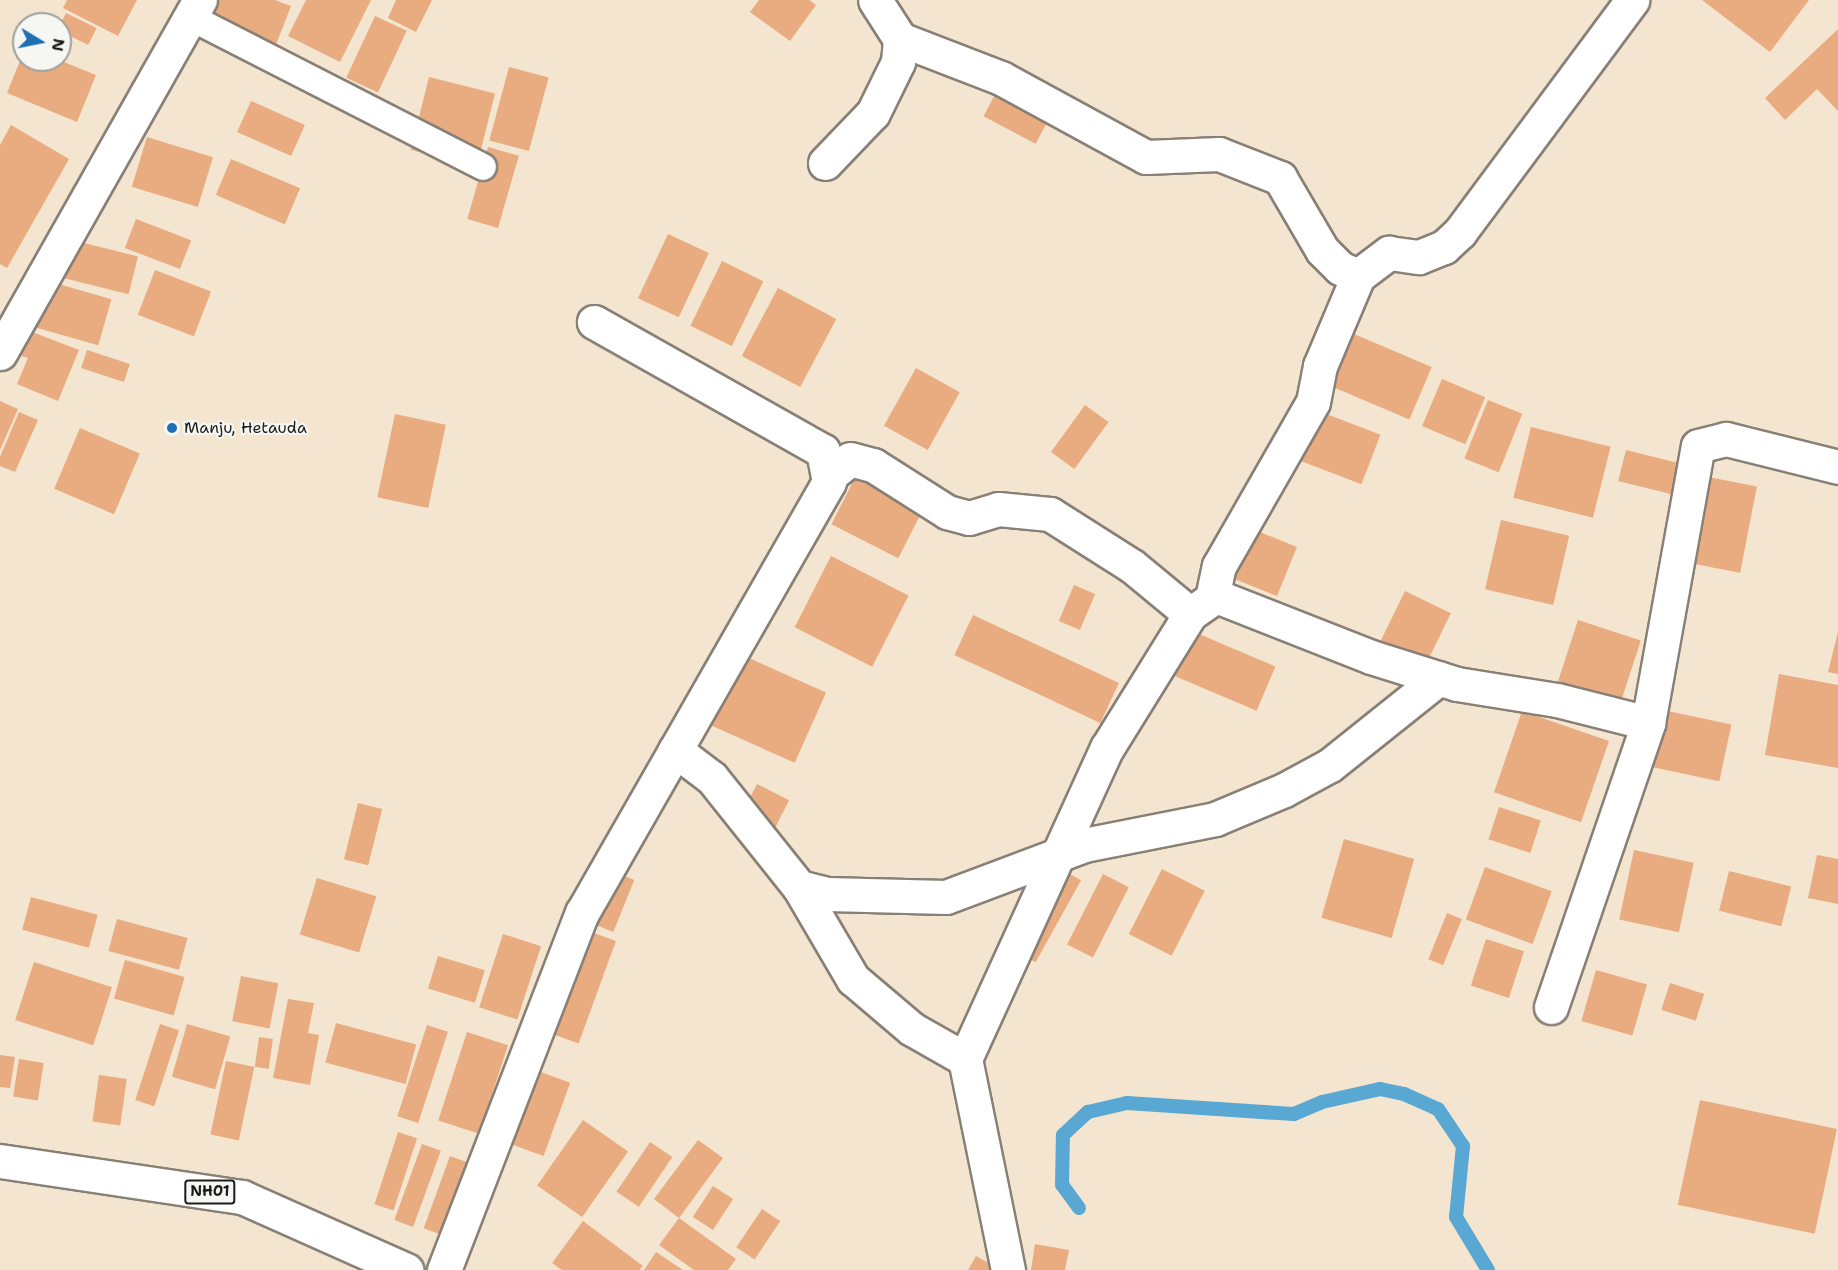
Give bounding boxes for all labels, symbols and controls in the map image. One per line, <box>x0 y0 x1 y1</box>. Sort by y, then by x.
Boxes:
north arrow <box>12 12 72 72</box>
text: N <box>47 37 70 53</box>
place label: Manju, Hetauda <box>184 418 307 438</box>
marker: Manju, Hetauda <box>165 421 179 435</box>
road number: NH01 <box>183 1180 237 1204</box>

